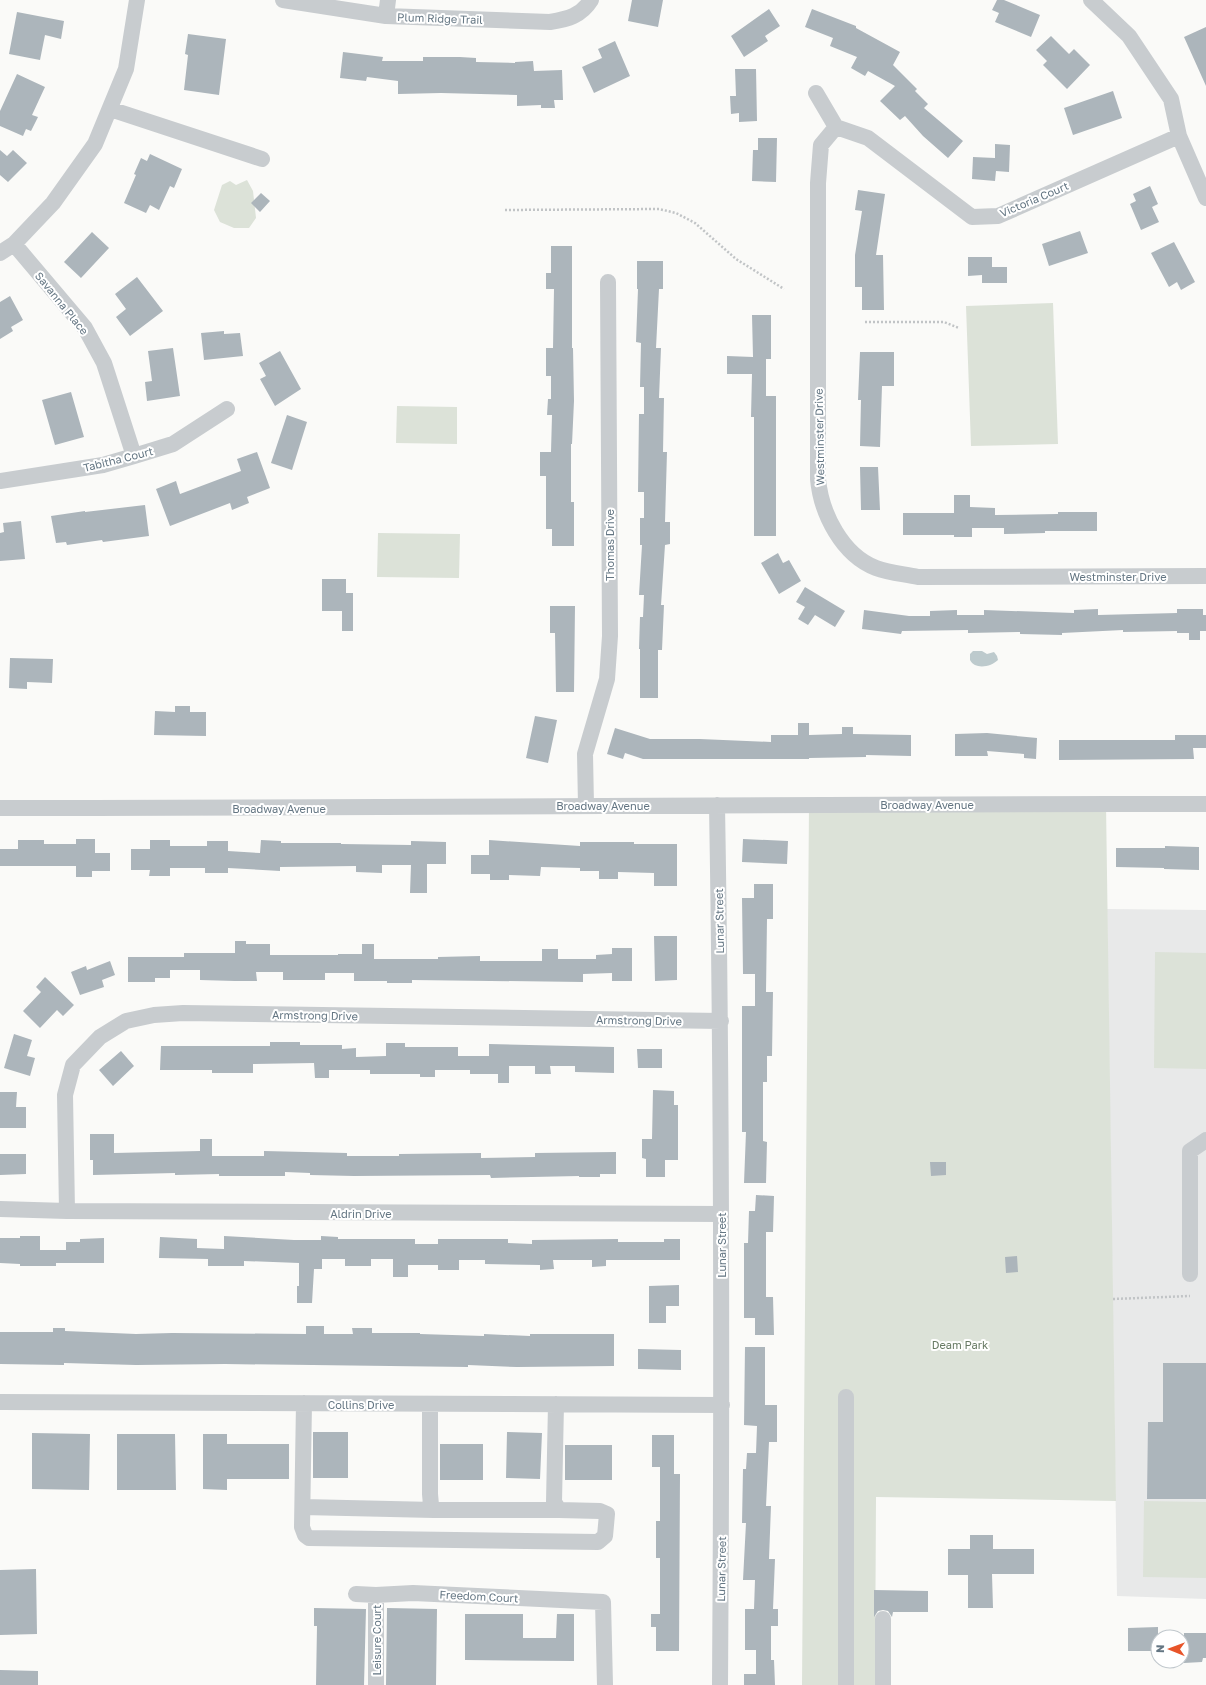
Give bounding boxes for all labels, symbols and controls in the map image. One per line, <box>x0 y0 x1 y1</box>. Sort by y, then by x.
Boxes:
street label: Plum Ridge Trail <box>397 10 483 26</box>
street label: Victoria Court <box>998 179 1070 219</box>
street label: Savanna Place <box>33 269 91 337</box>
street label: Westminster Drive <box>812 388 826 486</box>
street label: Tabitha Court <box>82 444 154 474</box>
street label: Thomas Drive <box>603 509 616 581</box>
street label: Westminster Drive <box>1069 570 1167 583</box>
street label: Broadway Avenue <box>880 798 974 811</box>
street label: Broadway Avenue <box>556 799 650 812</box>
street label: Broadway Avenue <box>232 802 326 815</box>
street label: Lunar Street <box>712 888 726 954</box>
street label: Armstrong Drive <box>272 1008 358 1022</box>
street label: Armstrong Drive <box>596 1013 682 1027</box>
street label: Aldrin Drive <box>330 1207 392 1220</box>
street label: Lunar Street <box>715 1212 728 1278</box>
park label: Deam Park <box>932 1338 988 1351</box>
street label: Collins Drive <box>328 1398 394 1411</box>
street label: Lunar Street <box>714 1536 728 1602</box>
street label: Freedom Court <box>439 1587 519 1605</box>
street label: Leisure Court <box>370 1605 383 1675</box>
north arrow <box>1150 1629 1190 1669</box>
text: N <box>1153 1645 1166 1653</box>

